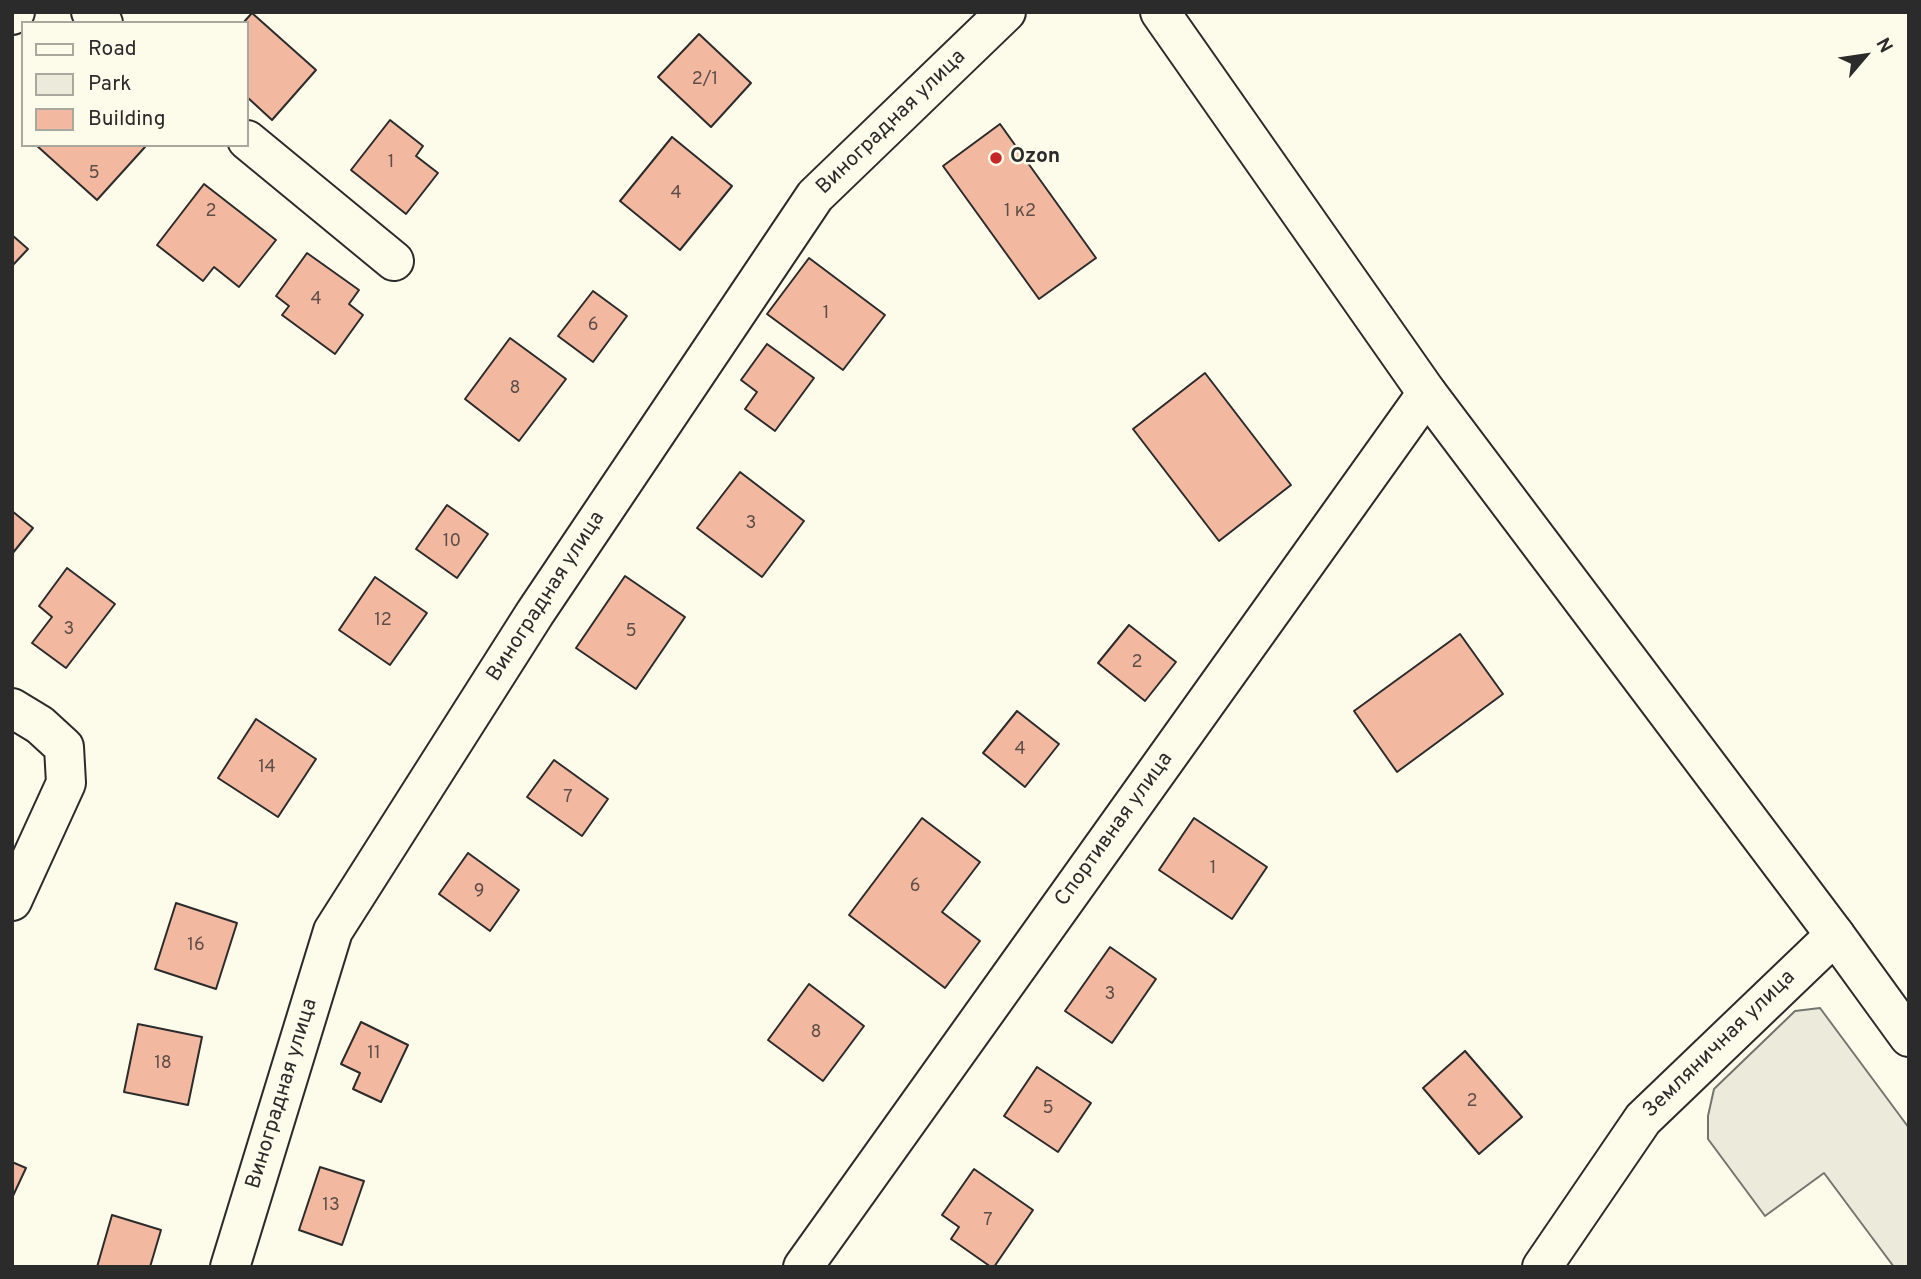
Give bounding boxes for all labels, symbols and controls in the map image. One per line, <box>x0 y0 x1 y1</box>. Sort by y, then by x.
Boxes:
legend <box>21 21 248 147</box>
north arrow <box>1830 21 1900 91</box>
text: N <box>1870 34 1897 58</box>
text: Road <box>88 36 137 63</box>
street label: Виноградная улица <box>812 45 972 201</box>
house number: 2/1 <box>692 69 718 91</box>
text: Park <box>88 71 131 98</box>
text: Building <box>88 106 166 133</box>
place label: Ozon <box>1010 145 1060 171</box>
marker: Ozon <box>988 150 1004 166</box>
house number: 1 <box>388 152 394 174</box>
house number: 5 <box>88 163 100 185</box>
house number: 4 <box>670 183 682 205</box>
house number: 2 <box>205 201 217 223</box>
house number: 1 к2 <box>1004 201 1036 223</box>
house number: 4 <box>310 289 322 311</box>
house number: 1 <box>823 303 829 325</box>
house number: 6 <box>588 315 598 337</box>
house number: 8 <box>510 378 520 400</box>
street label: Виноградная улица <box>483 507 611 687</box>
house number: 3 <box>746 513 756 535</box>
house number: 10 <box>443 531 461 553</box>
house number: 12 <box>374 610 392 632</box>
house number: 3 <box>64 619 74 641</box>
house number: 5 <box>625 621 637 643</box>
house number: 2 <box>1131 652 1143 674</box>
house number: 4 <box>1014 739 1026 761</box>
street label: Спортивная улица <box>1051 748 1179 912</box>
house number: 14 <box>258 757 276 779</box>
house number: 7 <box>563 787 573 809</box>
house number: 1 <box>1210 858 1216 880</box>
house number: 6 <box>910 876 920 898</box>
house number: 9 <box>474 881 484 903</box>
house number: 16 <box>187 935 205 957</box>
street label: Земляничная улица <box>1639 966 1801 1124</box>
house number: 3 <box>1105 984 1115 1006</box>
street label: Виноградная улица <box>242 996 324 1192</box>
house number: 8 <box>811 1022 821 1044</box>
house number: 11 <box>367 1043 381 1065</box>
house number: 18 <box>154 1053 172 1075</box>
house number: 2 <box>1466 1091 1478 1113</box>
house number: 5 <box>1042 1098 1054 1120</box>
house number: 13 <box>322 1195 340 1217</box>
house number: 7 <box>983 1210 993 1232</box>

